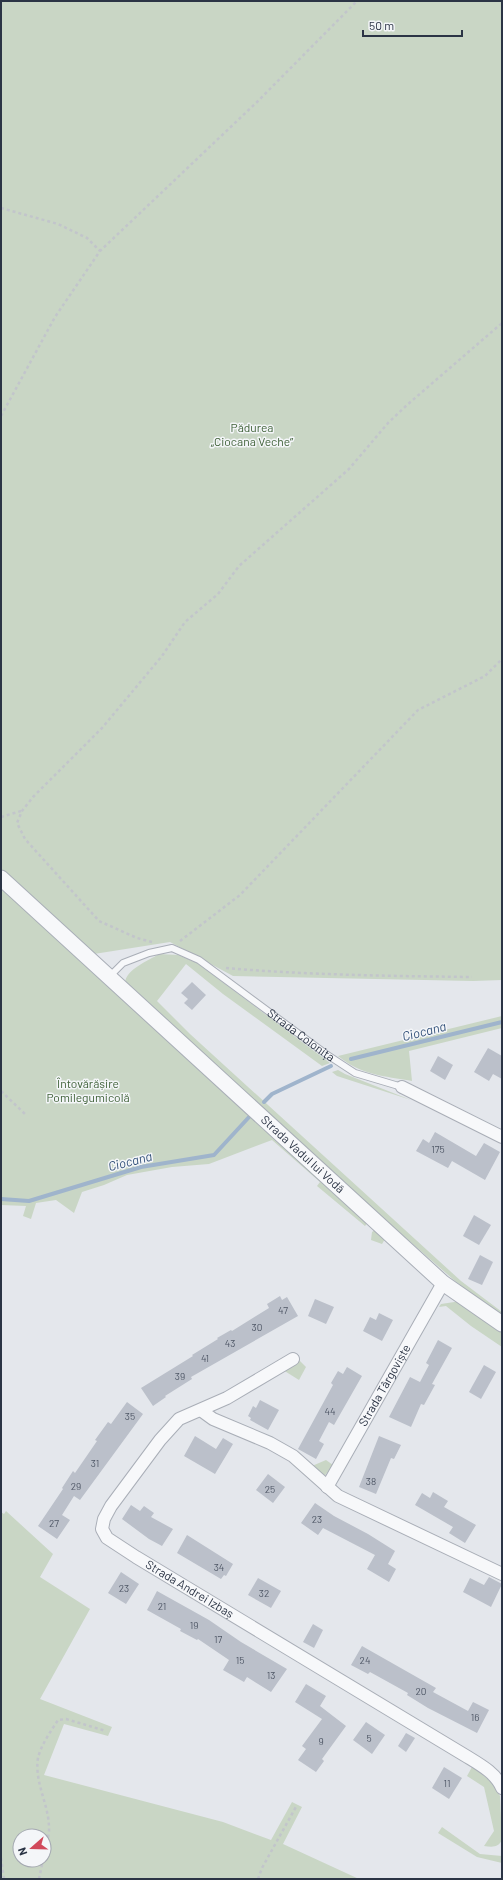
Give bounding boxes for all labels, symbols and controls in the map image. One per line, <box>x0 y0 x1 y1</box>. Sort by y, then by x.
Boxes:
scale bar <box>363 12 462 38</box>
text: 50 m <box>369 18 394 32</box>
park label: Pădurea „Ciocana Veche” <box>211 420 294 448</box>
street label: Strada Colonița <box>265 1005 338 1064</box>
water label: Ciocana <box>400 1018 448 1044</box>
park label: Întovărășire Pomilegumicolă <box>46 1076 130 1104</box>
street label: Strada Vadul lui Vodă <box>259 1112 348 1195</box>
house number: 175 <box>431 1143 445 1155</box>
water label: Ciocana <box>106 1148 154 1174</box>
house number: 47 <box>278 1304 288 1316</box>
house number: 30 <box>252 1321 262 1333</box>
house number: 43 <box>225 1337 235 1349</box>
street label: Strada Târgoviște <box>355 1341 413 1428</box>
house number: 41 <box>201 1352 209 1364</box>
house number: 39 <box>175 1370 185 1382</box>
house number: 44 <box>324 1405 336 1417</box>
house number: 35 <box>125 1410 135 1422</box>
house number: 31 <box>91 1457 99 1469</box>
house number: 38 <box>366 1475 376 1487</box>
house number: 29 <box>71 1480 81 1492</box>
house number: 25 <box>265 1483 275 1495</box>
house number: 23 <box>312 1513 322 1525</box>
house number: 27 <box>49 1517 59 1529</box>
street label: Strada Andrei Izbaș <box>143 1556 237 1620</box>
house number: 34 <box>214 1561 224 1573</box>
house number: 23 <box>119 1582 129 1594</box>
house number: 32 <box>259 1587 269 1599</box>
house number: 21 <box>158 1600 166 1612</box>
house number: 19 <box>190 1619 198 1631</box>
house number: 17 <box>214 1633 222 1645</box>
house number: 15 <box>236 1654 244 1666</box>
house number: 24 <box>360 1654 370 1666</box>
house number: 13 <box>267 1669 275 1681</box>
house number: 20 <box>415 1685 427 1697</box>
house number: 16 <box>471 1711 479 1723</box>
house number: 5 <box>366 1732 372 1744</box>
house number: 9 <box>318 1735 324 1747</box>
house number: 11 <box>443 1777 451 1789</box>
north arrow <box>12 1828 52 1868</box>
text: N <box>15 1846 29 1857</box>

